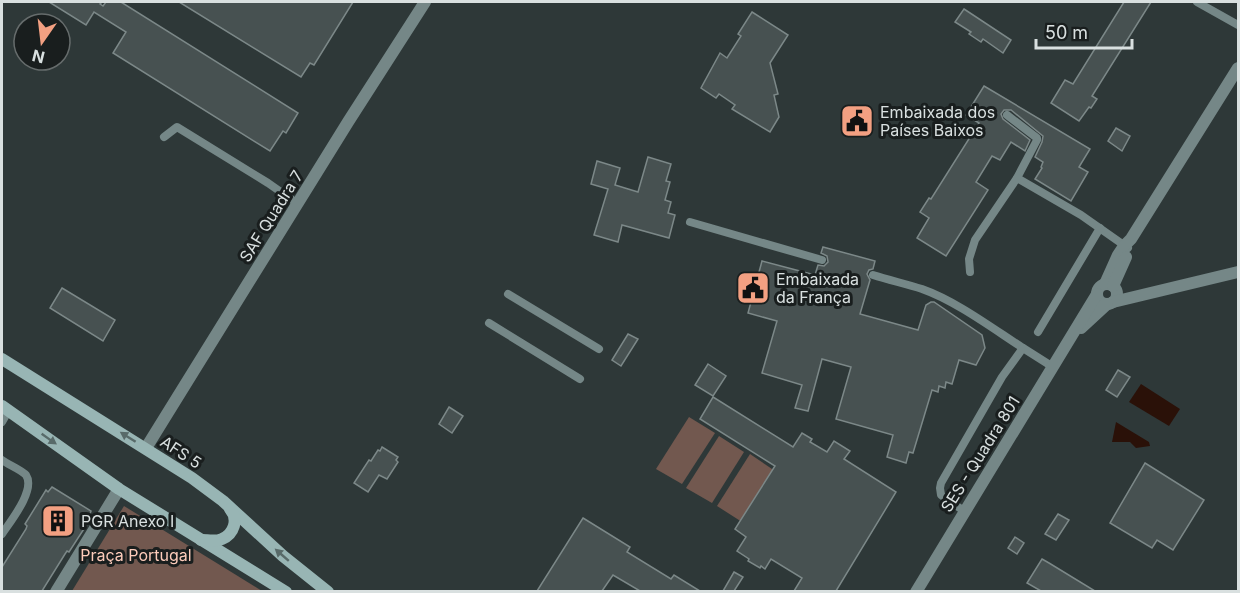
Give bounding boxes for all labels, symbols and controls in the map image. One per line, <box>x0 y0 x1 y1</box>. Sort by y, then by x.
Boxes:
north arrow <box>12 12 72 72</box>
scale bar <box>1036 12 1132 50</box>
text: 50 m <box>1045 22 1088 43</box>
text: N <box>30 45 47 68</box>
place label: Embaixada dos Países Baixos <box>880 102 995 140</box>
public building icon: Embaixada dos Países Baixos <box>839 103 875 139</box>
street label: SAF Quadra 7 <box>235 166 307 266</box>
place label: Embaixada da França <box>776 269 859 307</box>
public building icon: Embaixada da França <box>735 270 771 306</box>
street label: SES - Quadra 801 <box>936 392 1024 516</box>
street label: AFS 5 <box>157 431 205 473</box>
one-way arrow <box>119 432 136 443</box>
one-way arrow <box>41 433 57 445</box>
building icon: PGR Anexo I <box>40 503 76 539</box>
place label: PGR Anexo I <box>81 511 174 531</box>
park label: Praça Portugal <box>80 545 192 565</box>
one-way arrow <box>275 549 290 562</box>

